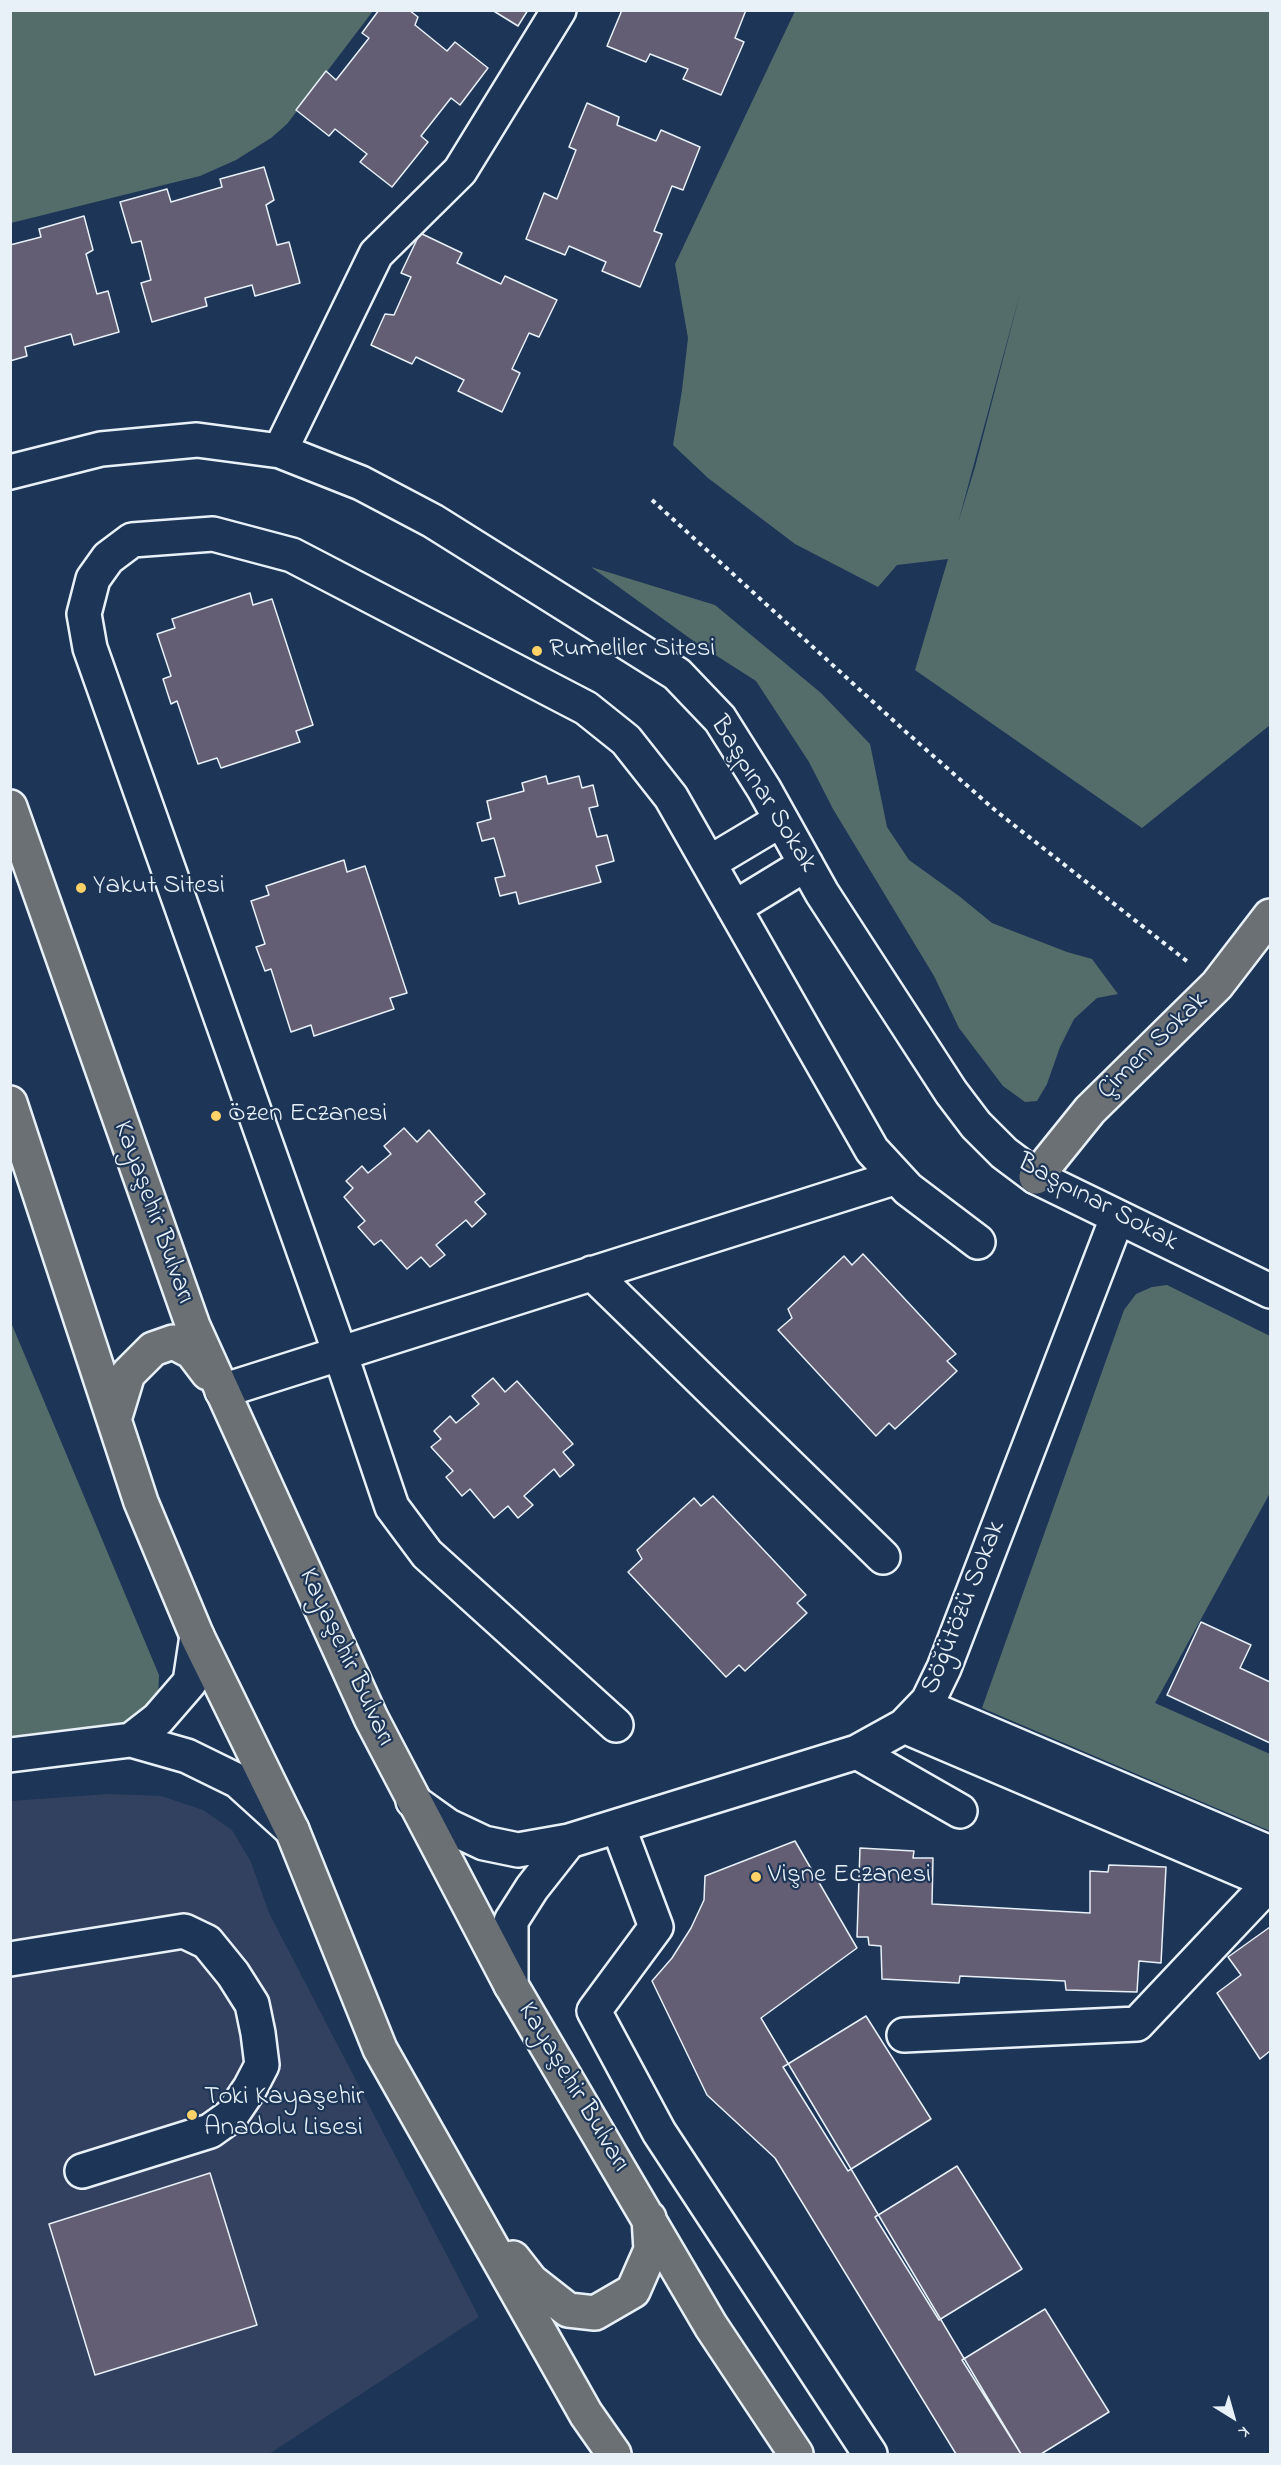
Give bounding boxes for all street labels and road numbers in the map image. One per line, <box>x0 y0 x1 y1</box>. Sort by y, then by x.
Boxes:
street label: Başpınar Sokak <box>701 711 823 879</box>
street label: Çimen Sokak <box>1092 986 1216 1108</box>
street label: Kayaşehir Bulvarı <box>104 1117 200 1309</box>
street label: Başpınar Sokak <box>1011 1148 1183 1260</box>
street label: Söğütözü Sokak <box>915 1517 1015 1699</box>
street label: Kayaşehir Bulvarı <box>290 1564 400 1752</box>
street label: Kayaşehir Bulvarı <box>509 1997 635 2179</box>

